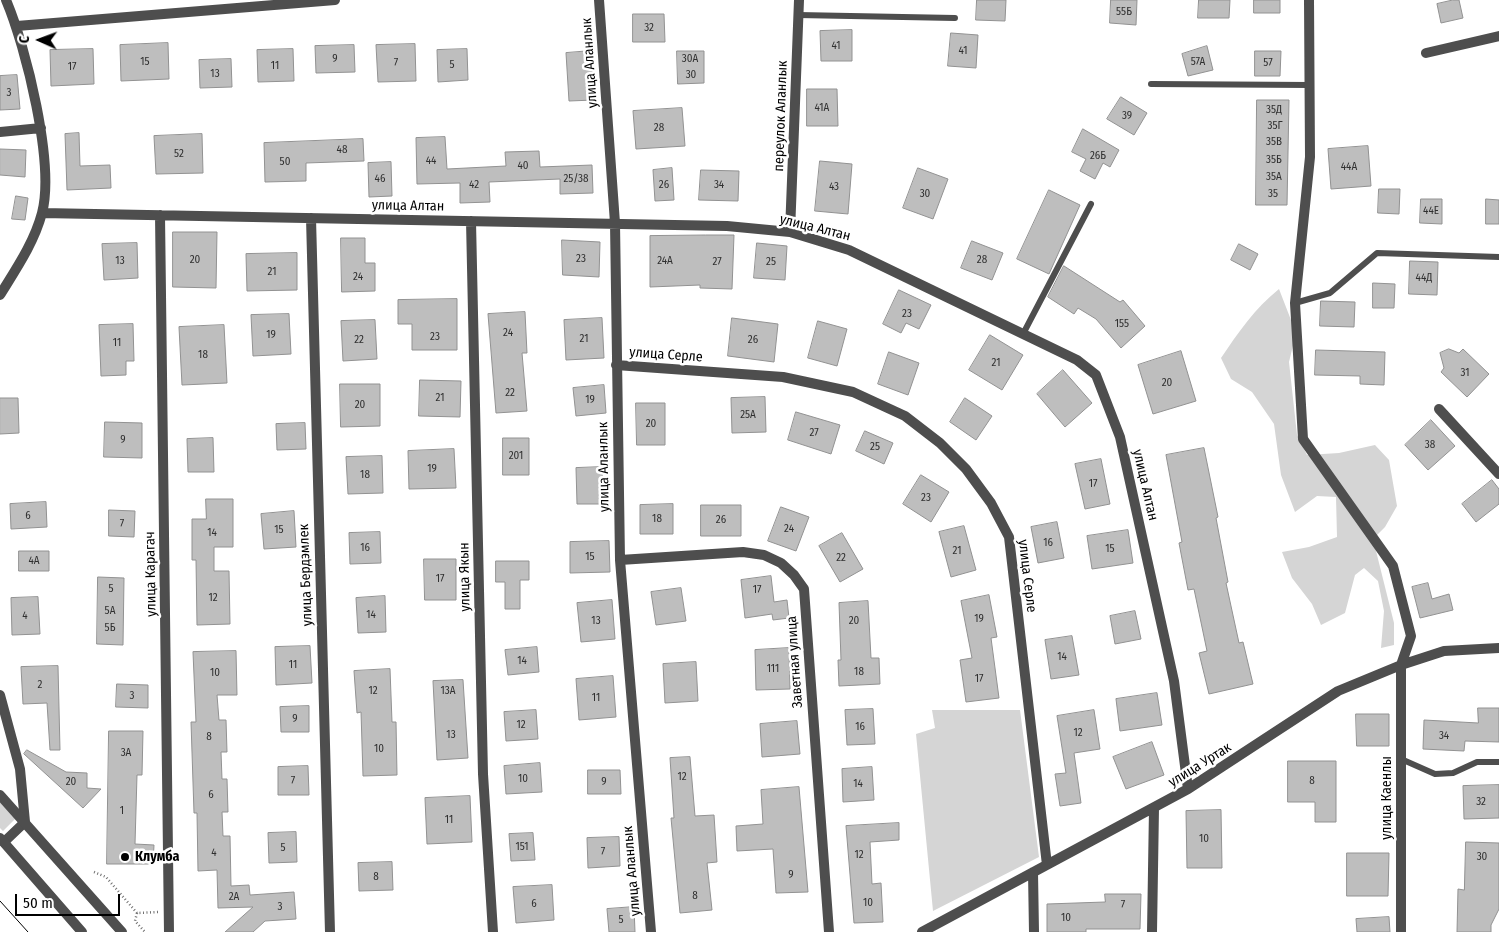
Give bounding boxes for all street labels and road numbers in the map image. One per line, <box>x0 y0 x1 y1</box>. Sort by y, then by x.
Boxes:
street label: улица Аланлык <box>578 17 602 109</box>
street label: переулок Аланлык <box>771 60 791 172</box>
street label: улица Алтан <box>372 197 444 215</box>
street label: улица Алтан <box>778 211 852 245</box>
street label: улица Серле <box>629 344 703 366</box>
street label: улица Аланлык <box>595 422 613 512</box>
street label: улица Алтан <box>1129 448 1161 522</box>
street label: улица Бердэмлек <box>296 524 316 626</box>
street label: улица Карагач <box>142 531 160 617</box>
street label: улица Серле <box>1014 538 1040 614</box>
street label: улица Якын <box>456 542 474 612</box>
street label: Заветная улица <box>783 615 807 709</box>
street label: улица Уртак <box>1165 739 1235 791</box>
street label: улица Каенлы <box>1379 756 1395 840</box>
street label: улица Аланлык <box>620 825 644 917</box>

